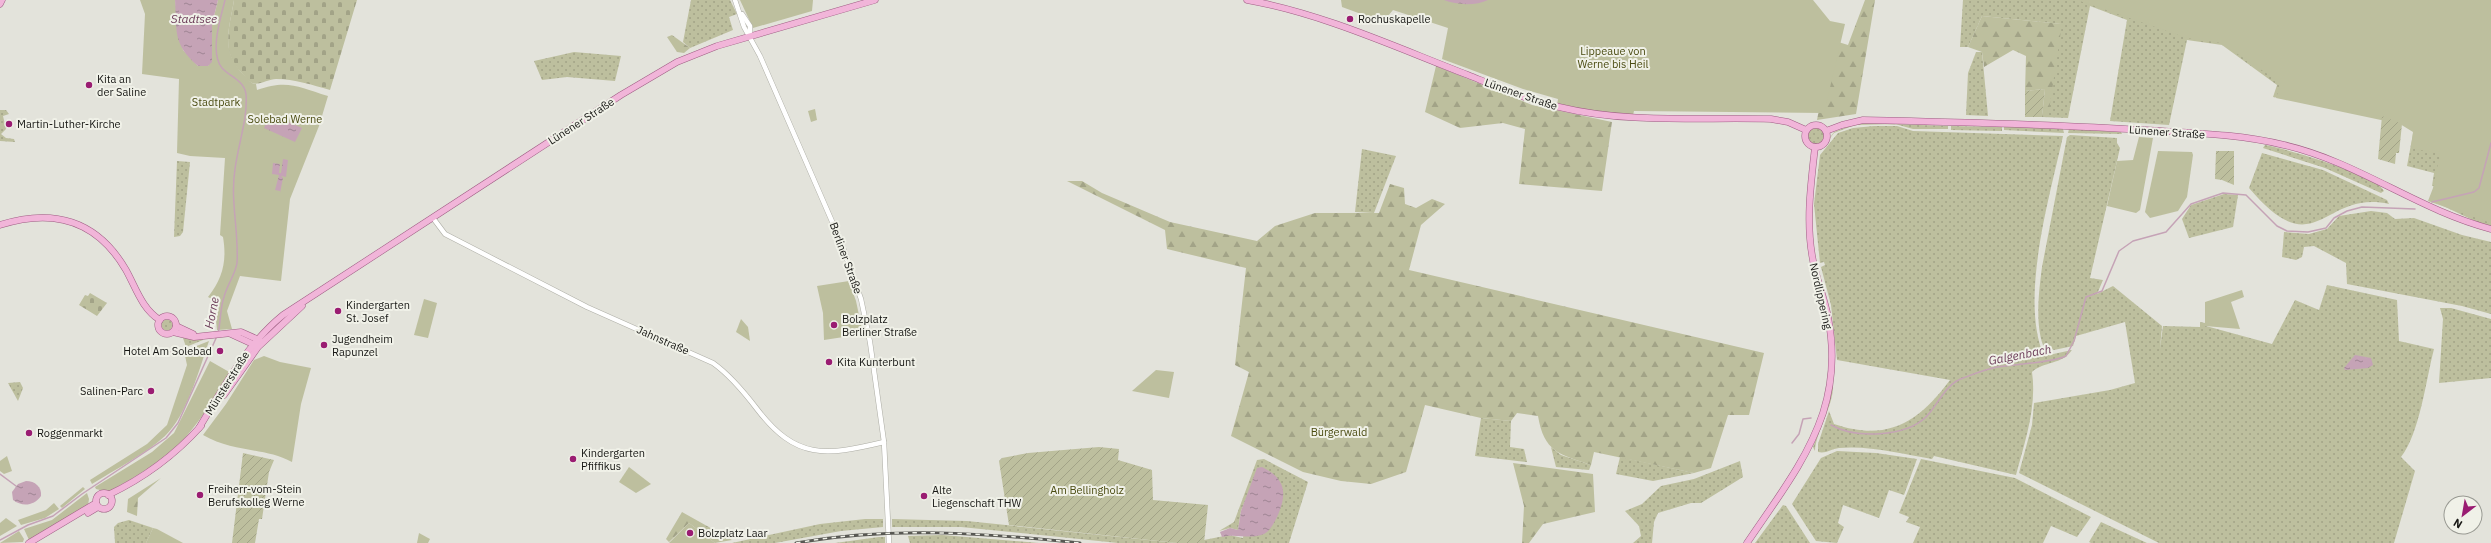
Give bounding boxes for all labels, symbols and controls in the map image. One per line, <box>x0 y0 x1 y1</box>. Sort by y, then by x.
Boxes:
water label: Stadtsee <box>171 11 217 26</box>
place label: Rochuskapelle <box>1358 12 1430 26</box>
marker: Rochuskapelle <box>1345 14 1355 24</box>
park label: Lippeaue von Werne bis Heil <box>1577 44 1649 71</box>
place label: Kita an der Saline <box>97 72 146 99</box>
street label: Lünener Straße <box>1483 75 1559 113</box>
marker: Kita an der Saline <box>84 80 94 90</box>
street label: Lünener Straße <box>545 94 617 148</box>
park label: Stadtpark <box>192 95 240 109</box>
park label: Solebad Werne <box>248 112 322 126</box>
place label: Martin-Luther-Kirche <box>17 117 121 131</box>
marker: Martin-Luther-Kirche <box>4 119 14 129</box>
street label: Lünener Straße <box>2129 122 2205 142</box>
street label: Berliner Straße <box>827 220 865 296</box>
street label: Nordlippering <box>1807 261 1835 331</box>
water label: Horne <box>201 296 222 330</box>
place label: Kindergarten St. Josef <box>346 298 410 325</box>
marker: Kindergarten St. Josef <box>333 306 343 316</box>
place label: Bolzplatz Berliner Straße <box>842 312 917 339</box>
marker: Bolzplatz Berliner Straße <box>829 320 839 330</box>
street label: Jahnstraße <box>635 322 691 358</box>
place label: Jugendheim Rapunzel <box>332 332 393 359</box>
marker: Jugendheim Rapunzel <box>319 340 329 350</box>
water label: Galgenbach <box>1987 341 2053 368</box>
place label: Hotel Am Solebad <box>123 344 212 358</box>
marker: Hotel Am Solebad <box>215 346 225 356</box>
street label: Münsterstraße <box>202 348 252 418</box>
place label: Kita Kunterbunt <box>837 355 915 369</box>
marker: Kita Kunterbunt <box>824 357 834 367</box>
place label: Salinen-Parc <box>80 384 143 398</box>
marker: Salinen-Parc <box>146 386 156 396</box>
park label: Bürgerwald <box>1311 425 1367 439</box>
place label: Roggenmarkt <box>37 426 103 440</box>
marker: Roggenmarkt <box>24 428 34 438</box>
place label: Kindergarten Pfiffikus <box>581 446 645 473</box>
marker: Kindergarten Pfiffikus <box>568 454 578 464</box>
place label: Freiherr-vom-Stein Berufskolleg Werne <box>208 482 305 509</box>
place label: Alte Liegenschaft THW <box>932 483 1021 510</box>
park label: Am Bellingholz <box>1050 483 1124 497</box>
marker: Freiherr-vom-Stein Berufskolleg Werne <box>195 490 205 500</box>
marker: Alte Liegenschaft THW <box>919 491 929 501</box>
north arrow <box>2443 495 2483 535</box>
text: N <box>2451 516 2465 532</box>
place label: Bolzplatz Laar <box>698 526 768 540</box>
marker: Bolzplatz Laar <box>685 528 695 538</box>

